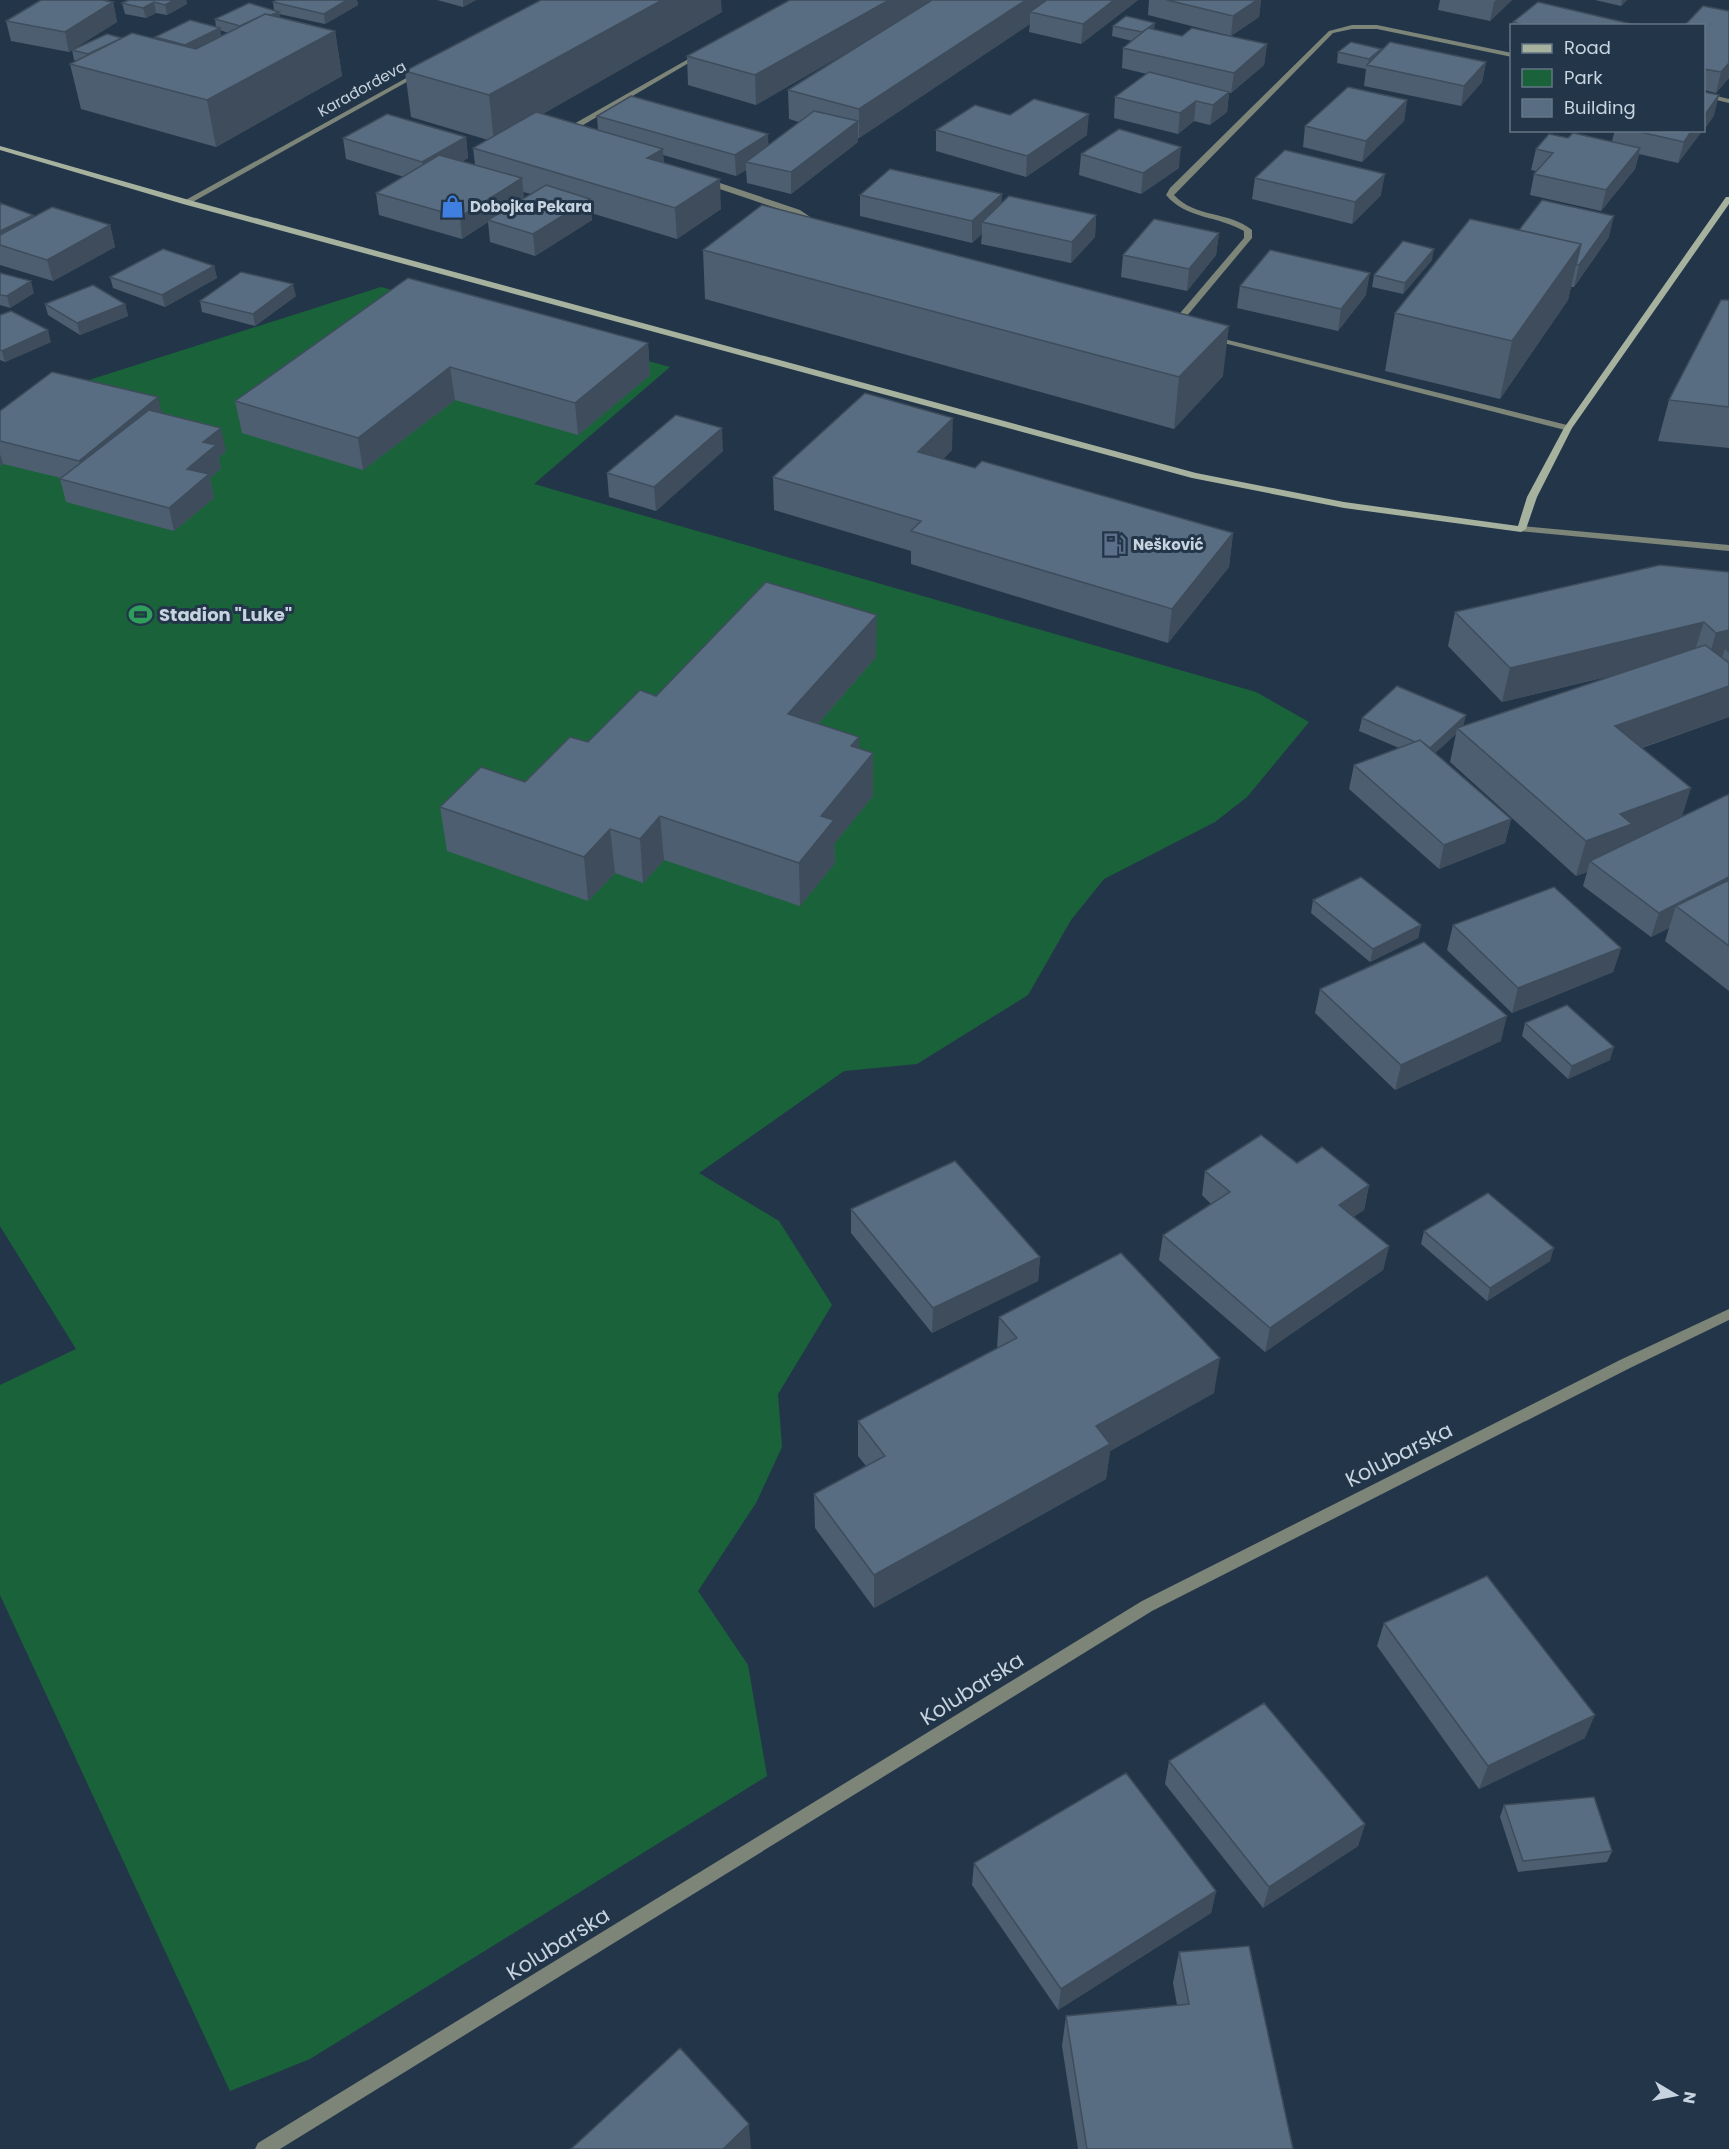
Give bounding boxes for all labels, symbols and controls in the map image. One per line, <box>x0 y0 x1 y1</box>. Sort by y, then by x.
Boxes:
legend <box>1510 24 1705 132</box>
text: Road <box>1564 35 1611 60</box>
street label: Karađorđeva <box>314 56 410 122</box>
text: Park <box>1564 65 1603 90</box>
text: Building <box>1564 95 1636 120</box>
shop icon: Dobojka Pekara <box>439 194 465 220</box>
place label: Dobojka Pekara <box>470 196 592 217</box>
fuel station icon: Nešković <box>1102 532 1128 558</box>
place label: Nešković <box>1133 534 1204 555</box>
sports icon: Stadion "Luke" <box>128 602 154 628</box>
place label: Stadion "Luke" <box>159 602 292 627</box>
street label: Kolubarska <box>1340 1415 1457 1494</box>
street label: Kolubarska <box>915 1645 1029 1732</box>
street label: Kolubarska <box>501 1900 615 1987</box>
north arrow <box>1645 2065 1705 2125</box>
text: N <box>1677 2090 1702 2105</box>

